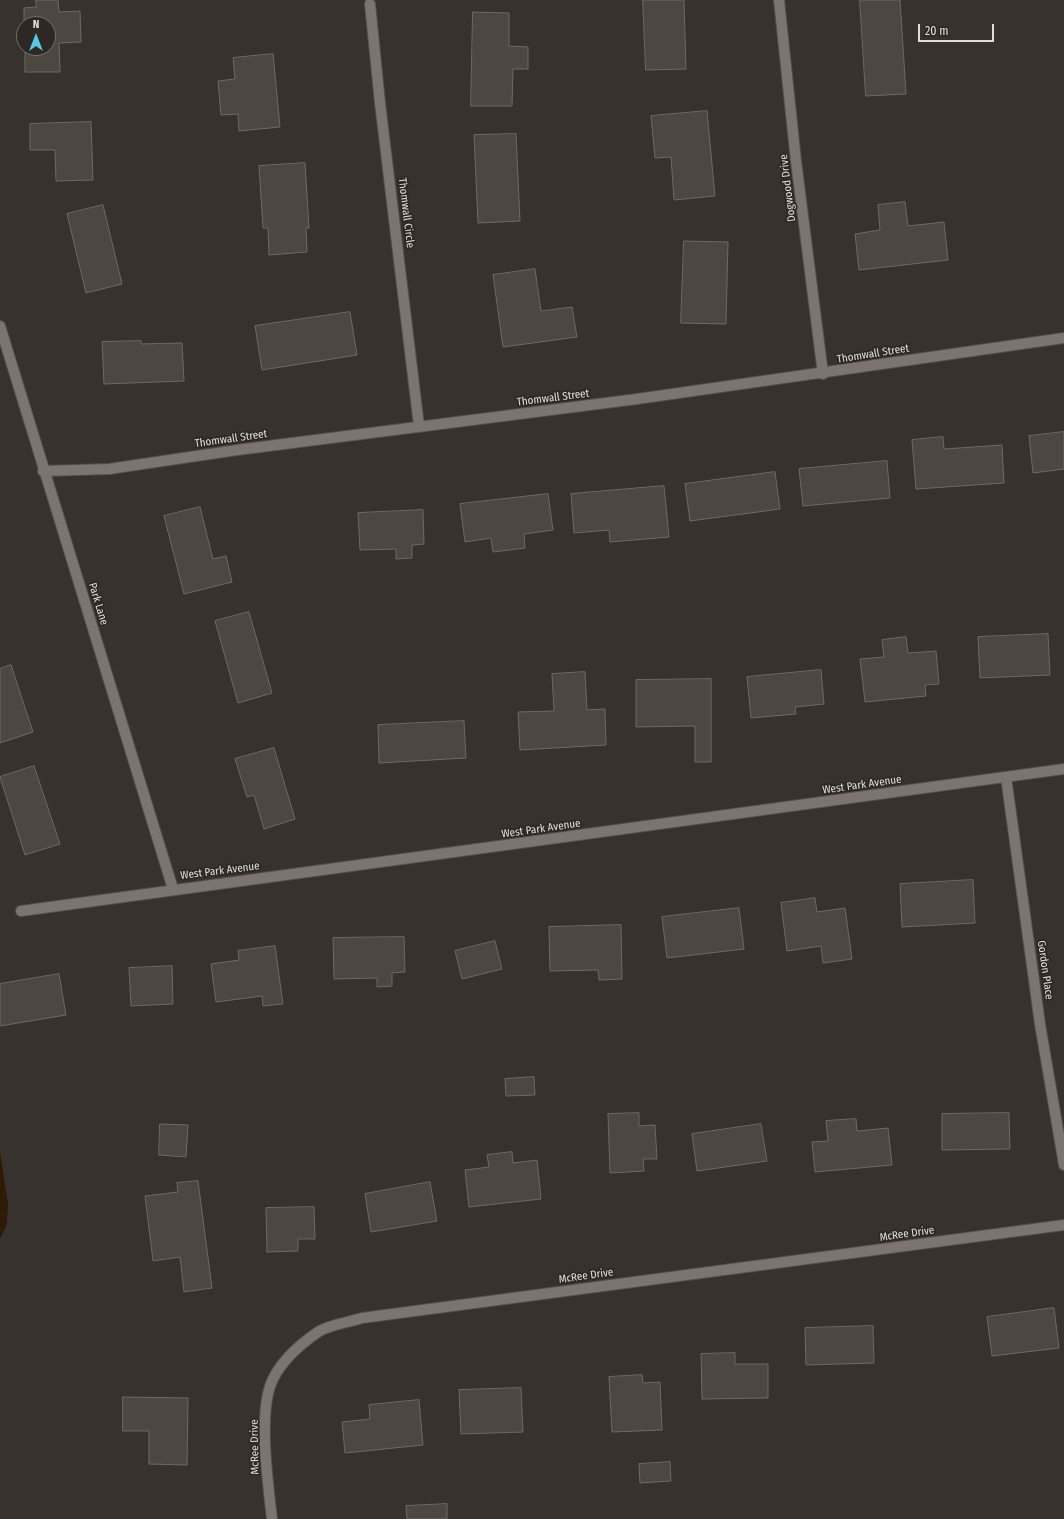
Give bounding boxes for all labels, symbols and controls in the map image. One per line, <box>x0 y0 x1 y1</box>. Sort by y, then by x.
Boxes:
north arrow <box>16 16 56 56</box>
scale bar <box>920 16 996 42</box>
text: N <box>33 18 39 31</box>
text: 20 m <box>925 24 949 38</box>
street label: Dogwood Drive <box>777 154 799 222</box>
street label: Thomwall Circle <box>395 177 417 249</box>
street label: Thomwall Street <box>836 342 910 366</box>
street label: Thomwall Street <box>516 387 590 409</box>
street label: Thomwall Street <box>194 427 268 451</box>
street label: Park Lane <box>85 581 111 627</box>
street label: West Park Avenue <box>822 773 902 797</box>
street label: West Park Avenue <box>501 817 581 841</box>
street label: West Park Avenue <box>180 860 260 882</box>
street label: Gordon Place <box>1034 940 1056 1000</box>
street label: McRee Drive <box>879 1224 935 1244</box>
street label: McRee Drive <box>558 1266 614 1286</box>
street label: McRee Drive <box>248 1419 262 1475</box>

